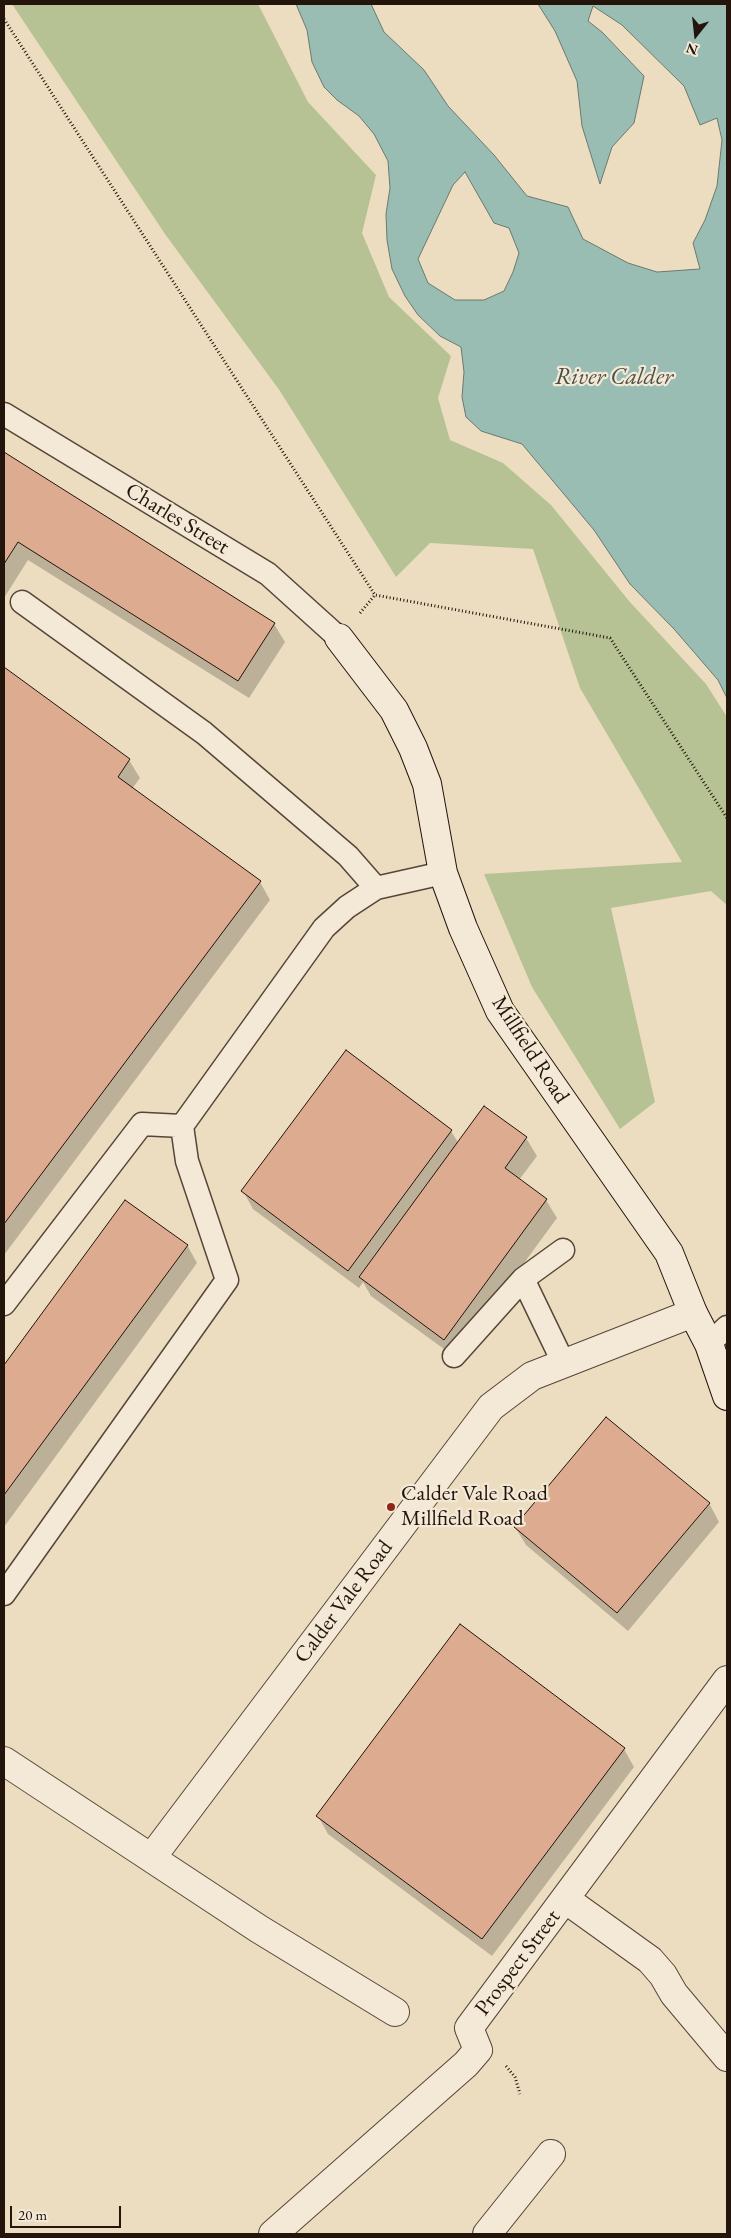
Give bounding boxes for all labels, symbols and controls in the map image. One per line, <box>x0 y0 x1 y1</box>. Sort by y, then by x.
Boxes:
north arrow <box>671 10 721 60</box>
text: N <box>684 39 700 60</box>
water label: River Calder <box>555 363 673 391</box>
street label: Charles Street <box>120 478 234 560</box>
street label: Millfield Road <box>486 991 574 1109</box>
place label: Calder Vale Road Millfield Road <box>401 1481 548 1532</box>
marker: Calder Vale Road Millfield Road <box>385 1501 397 1513</box>
street label: Calder Vale Road <box>289 1535 399 1669</box>
street label: Prospect Street <box>470 1905 566 2021</box>
scale bar <box>12 2196 124 2228</box>
text: 20 m <box>18 2205 47 2224</box>

